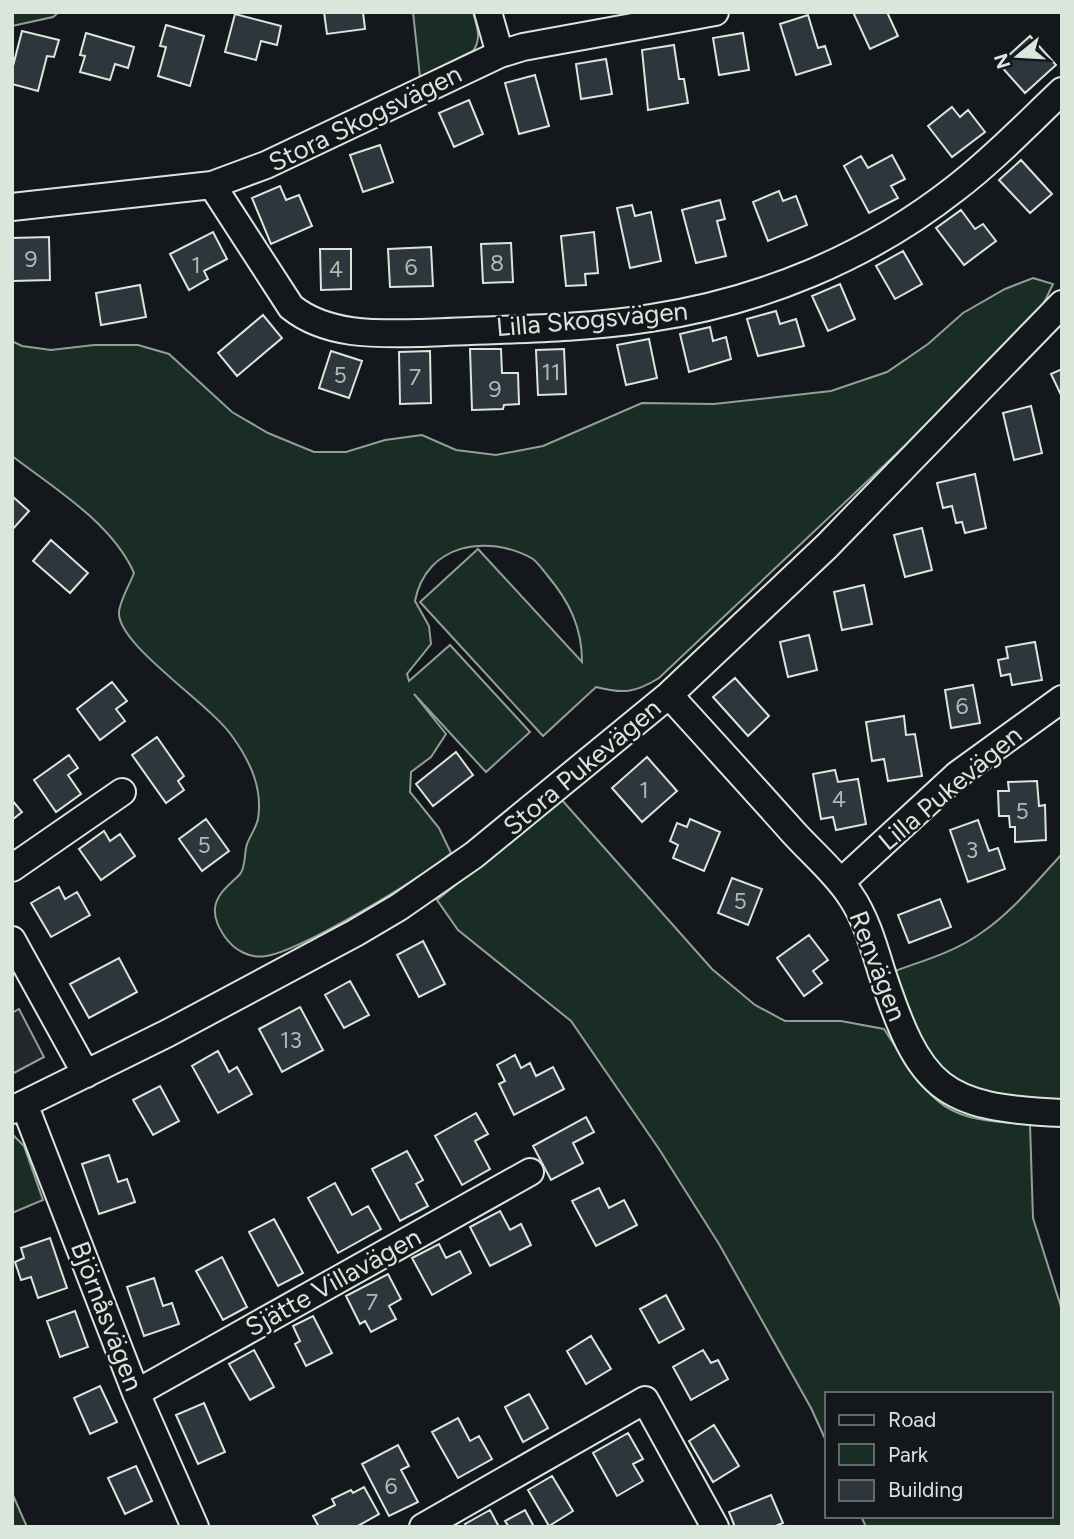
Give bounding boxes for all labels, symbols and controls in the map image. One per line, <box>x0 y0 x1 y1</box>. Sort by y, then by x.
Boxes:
north arrow <box>983 21 1053 91</box>
text: N <box>989 51 1016 72</box>
street label: Stora Skogsvägen <box>263 57 467 179</box>
house number: 9 <box>24 245 38 273</box>
house number: 8 <box>490 249 504 277</box>
house number: 1 <box>191 251 201 279</box>
house number: 6 <box>404 253 418 281</box>
house number: 4 <box>329 255 343 283</box>
street label: Lilla Skogsvägen <box>495 295 689 343</box>
house number: 11 <box>542 358 561 386</box>
house number: 5 <box>333 361 347 389</box>
house number: 7 <box>409 363 421 391</box>
house number: 9 <box>488 375 502 403</box>
street label: Stora Pukevägen <box>497 692 667 842</box>
house number: 6 <box>955 692 969 720</box>
street label: Lilla Pukevägen <box>872 719 1028 857</box>
house number: 1 <box>639 776 649 804</box>
house number: 4 <box>832 785 846 813</box>
house number: 5 <box>1015 797 1029 825</box>
house number: 5 <box>197 831 211 859</box>
house number: 3 <box>966 836 978 864</box>
house number: 5 <box>733 887 747 915</box>
street label: Renvägen <box>842 906 914 1026</box>
house number: 13 <box>280 1026 302 1054</box>
street label: Sjätte Villavägen <box>240 1221 426 1343</box>
street label: Björnåsvägen <box>64 1237 150 1395</box>
house number: 7 <box>366 1288 378 1316</box>
legend <box>825 1392 1053 1518</box>
text: Road <box>888 1407 936 1432</box>
text: Park <box>888 1442 929 1467</box>
house number: 6 <box>384 1472 398 1500</box>
text: Building <box>888 1477 963 1502</box>

